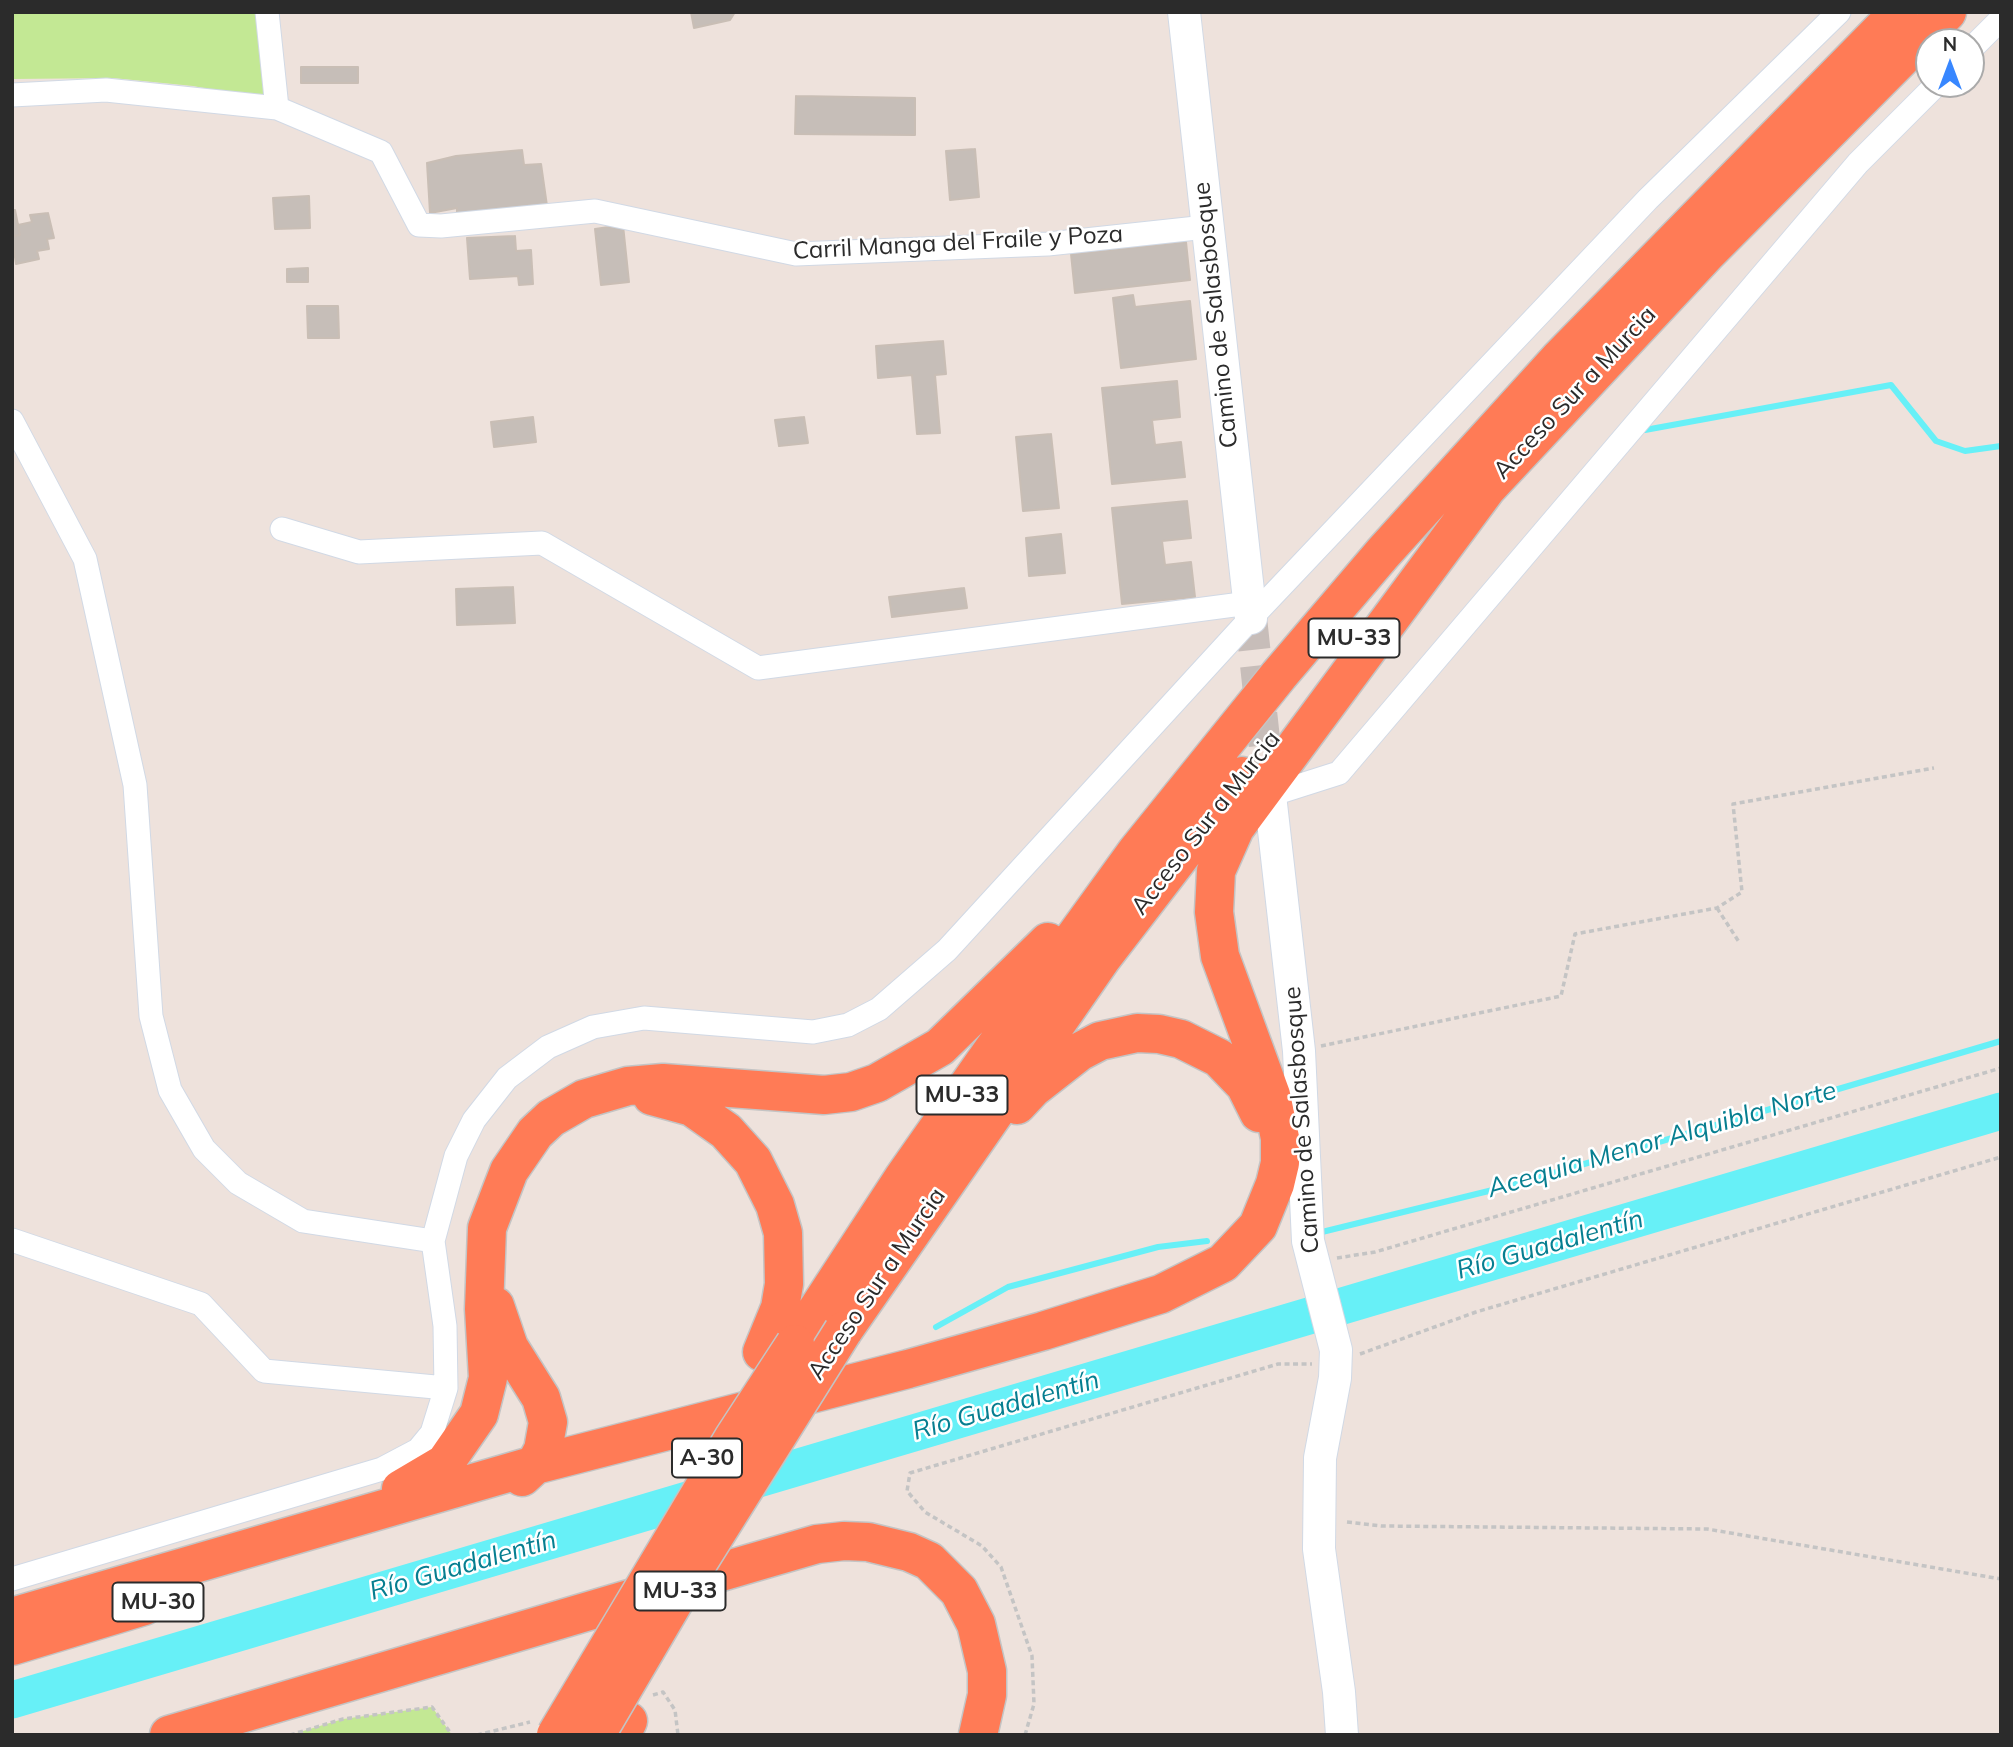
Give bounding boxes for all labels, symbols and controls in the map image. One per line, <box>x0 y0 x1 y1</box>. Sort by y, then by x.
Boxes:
north arrow <box>1915 28 1985 98</box>
text: N <box>1943 32 1957 56</box>
street label: Camino de Salasbosque <box>1188 180 1244 450</box>
street label: Carril Manga del Fraile y Poza <box>792 220 1124 266</box>
street label: Acceso Sur a Murcia <box>1488 301 1662 485</box>
road number: MU-33 <box>1308 618 1400 658</box>
street label: Acceso Sur a Murcia <box>1125 725 1287 921</box>
street label: Camino de Salasbosque <box>1278 986 1326 1254</box>
water label: Acequia Menor Alquibla Norte <box>1484 1075 1840 1205</box>
road number: MU-33 <box>916 1076 1007 1114</box>
street label: Acceso Sur a Murcia <box>802 1183 952 1385</box>
water label: Río Guadalentín <box>1453 1203 1647 1287</box>
water label: Río Guadalentín <box>909 1364 1103 1448</box>
road number: A-30 <box>672 1438 742 1478</box>
water label: Río Guadalentín <box>366 1524 560 1608</box>
road number: MU-33 <box>634 1572 726 1610</box>
road number: MU-30 <box>113 1582 204 1622</box>

